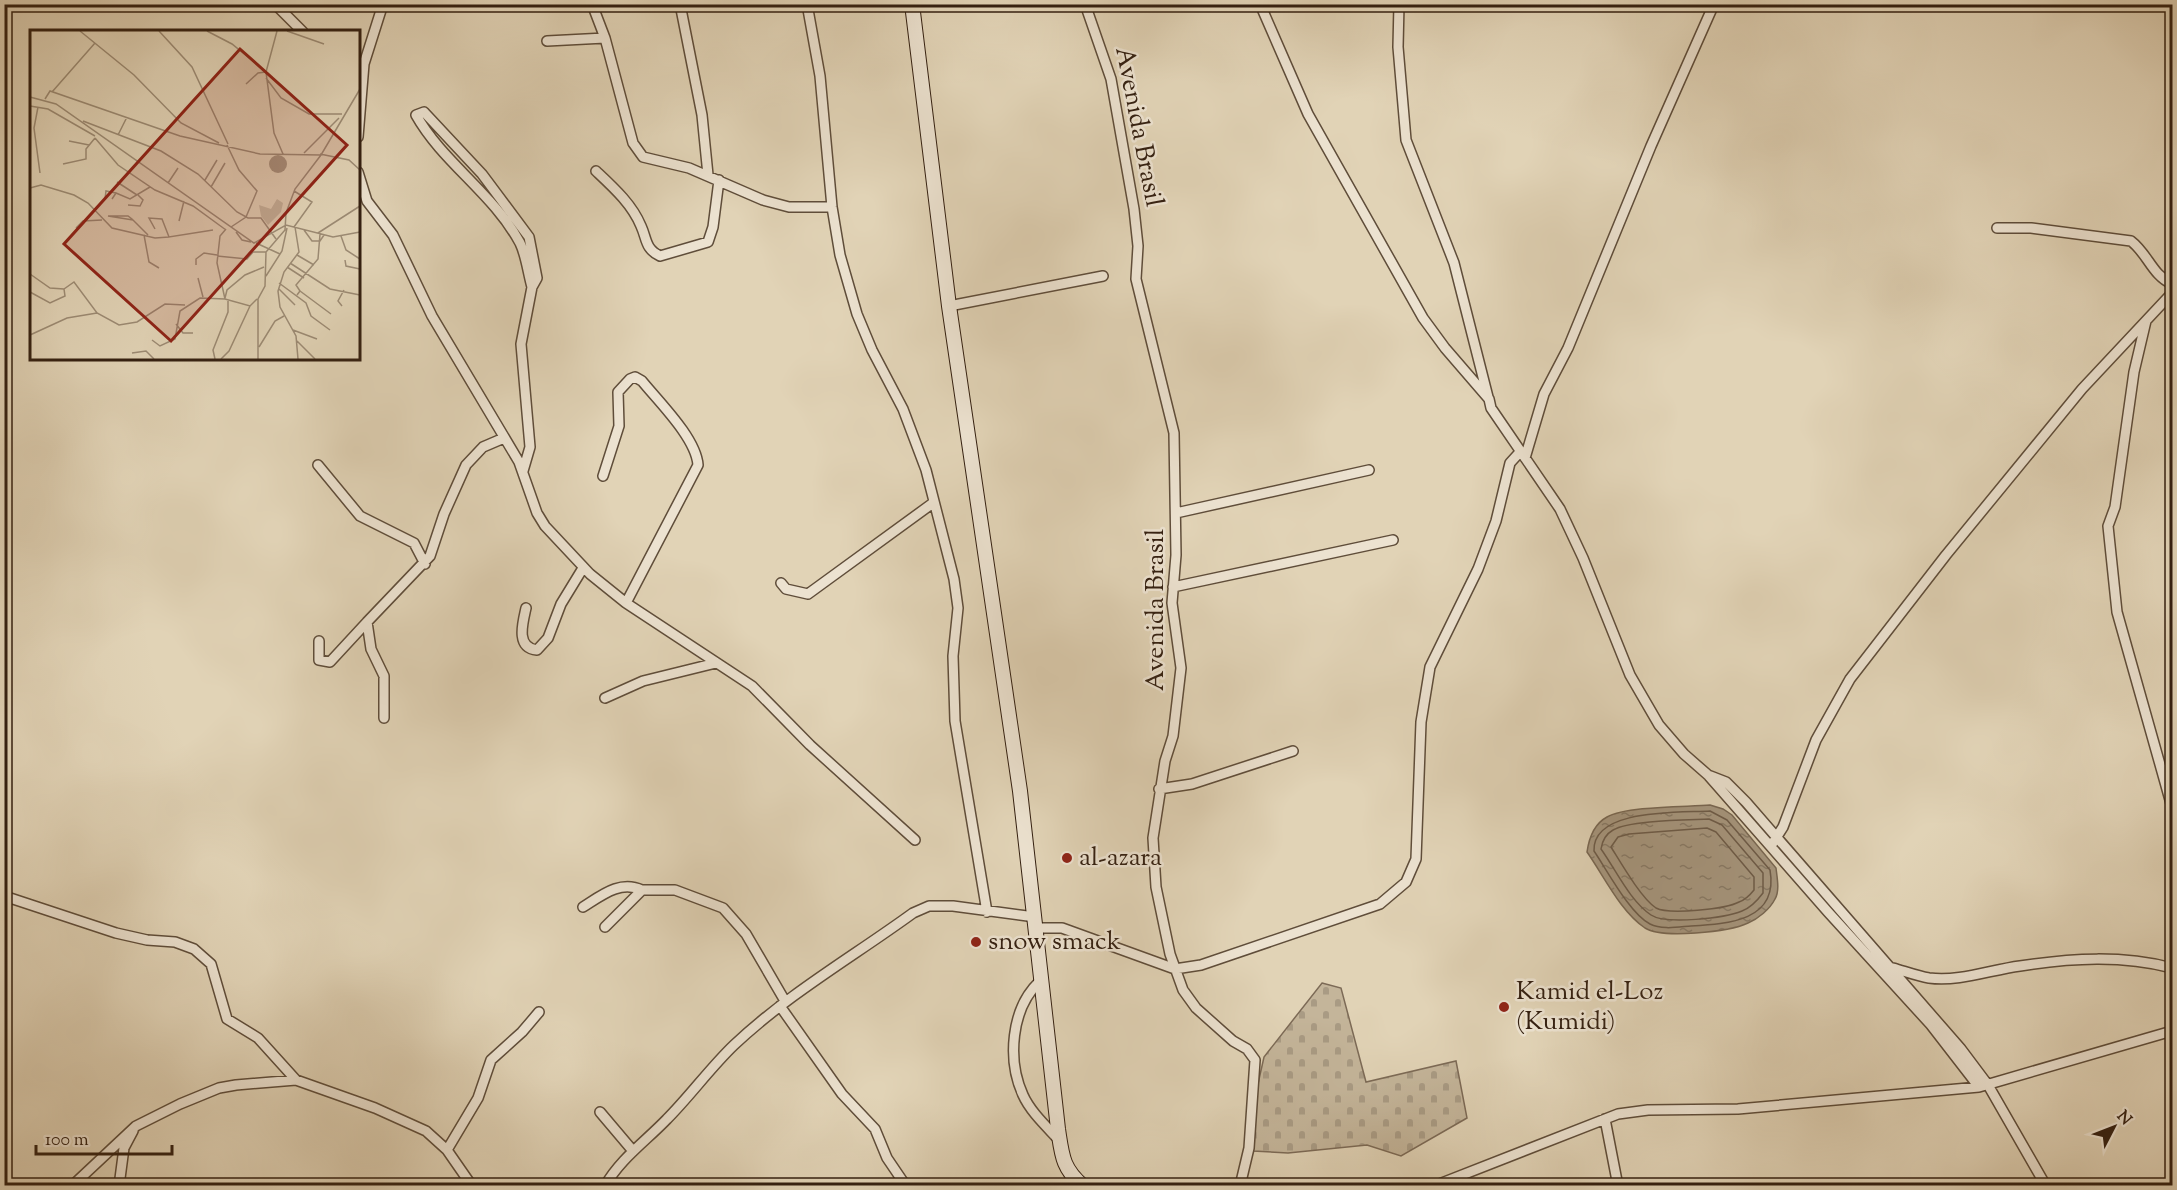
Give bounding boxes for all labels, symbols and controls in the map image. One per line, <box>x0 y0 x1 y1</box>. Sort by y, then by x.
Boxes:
inset map <box>30 30 360 360</box>
street label: Avenida Brasil <box>1104 44 1172 210</box>
street label: Avenida Brasil <box>1138 529 1175 691</box>
place label: al-azara <box>1079 840 1162 877</box>
marker: al-azara <box>1060 851 1074 865</box>
place label: snow smack <box>988 924 1121 961</box>
marker: snow smack <box>969 935 983 949</box>
place label: Kamid el-Loz (Kumidi) <box>1516 974 1664 1041</box>
marker: Kamid el-Loz (Kumidi) <box>1497 1000 1511 1014</box>
north arrow <box>2084 1097 2144 1157</box>
text: N <box>2110 1106 2136 1131</box>
scale bar <box>36 1118 172 1156</box>
text: 100 m <box>45 1128 89 1154</box>

